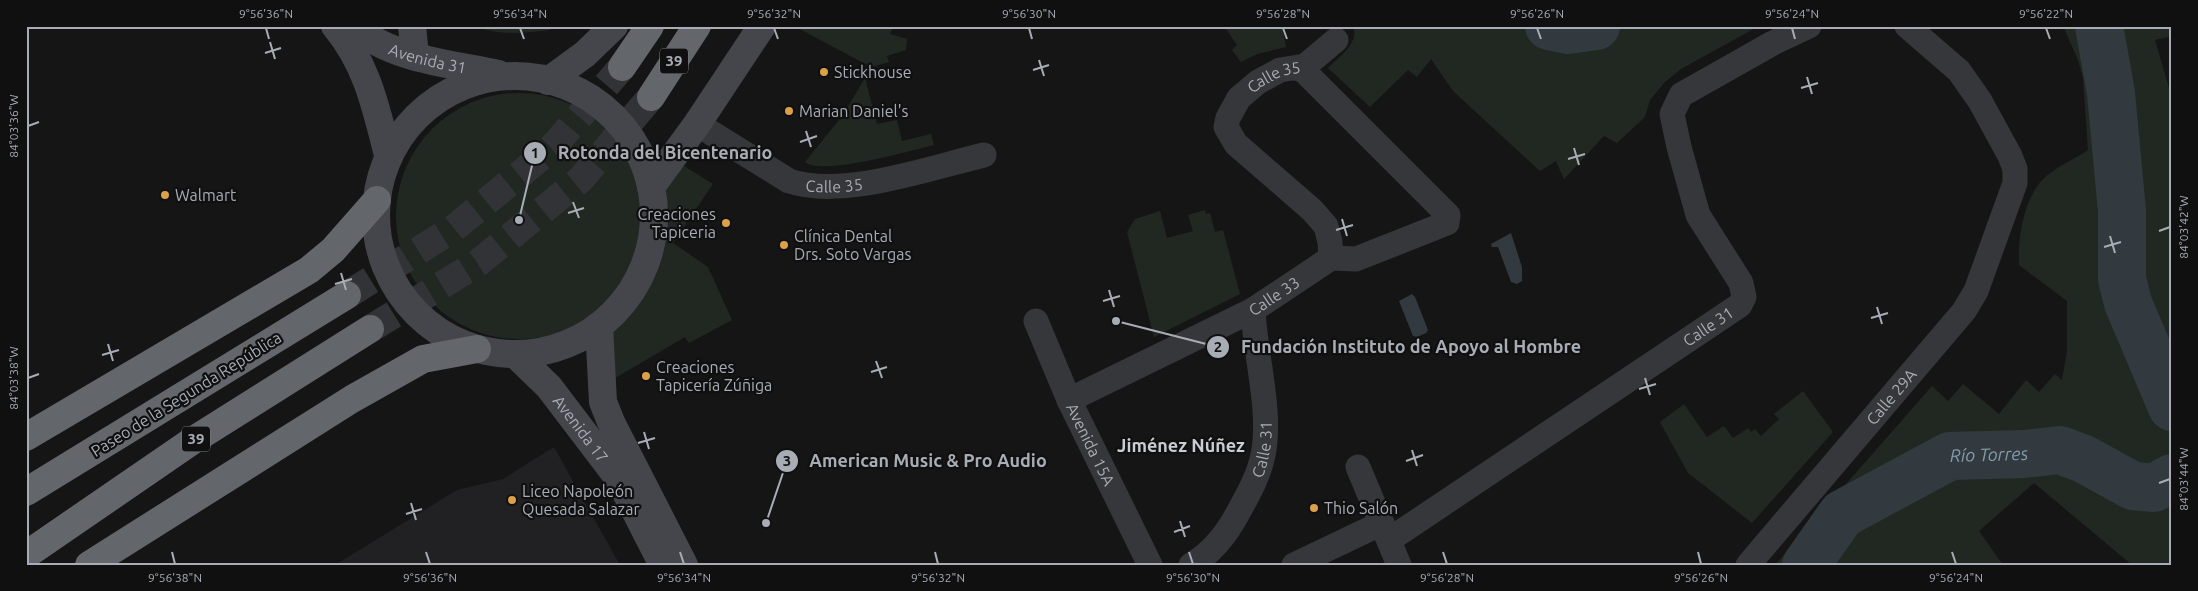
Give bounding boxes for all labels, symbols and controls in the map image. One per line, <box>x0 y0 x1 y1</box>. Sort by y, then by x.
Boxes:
text: 9°56'36"N <box>239 7 293 20</box>
text: 9°56'34"N <box>493 7 547 20</box>
text: 9°56'32"N <box>747 7 801 20</box>
text: 9°56'30"N <box>1002 7 1056 20</box>
text: 9°56'28"N <box>1256 7 1310 20</box>
text: 9°56'26"N <box>1510 7 1564 20</box>
text: 9°56'24"N <box>1765 7 1819 20</box>
text: 9°56'22"N <box>2019 7 2073 20</box>
street label: Avenida 31 <box>386 40 468 77</box>
road number: 39 <box>660 48 688 74</box>
street label: Calle 35 <box>1243 58 1302 96</box>
place label: Stickhouse <box>834 63 912 81</box>
marker: Stickhouse <box>818 66 830 78</box>
text: 84°03'36"W <box>7 94 20 158</box>
place label: Marian Daniel's <box>799 102 909 120</box>
marker: Marian Daniel's <box>783 105 795 117</box>
callout: Rotonda del Bicentenario <box>523 137 782 170</box>
text: Rotonda del Bicentenario <box>558 142 772 162</box>
text: 1 <box>531 144 539 161</box>
street label: Calle 35 <box>805 175 864 195</box>
place label: Walmart <box>175 186 237 204</box>
marker: Walmart <box>159 189 171 201</box>
text: 84°03'42"W <box>2177 195 2190 259</box>
place label: Creaciones Tapiceria <box>637 205 716 241</box>
marker: Creaciones Tapiceria <box>720 217 732 229</box>
place label: Clínica Dental Drs. Soto Vargas <box>794 227 912 263</box>
marker: Clínica Dental Drs. Soto Vargas <box>778 239 790 251</box>
street label: Calle 33 <box>1245 273 1303 319</box>
street label: Calle 31 <box>1679 303 1737 350</box>
street label: Paseo de la Segunda República <box>88 328 284 460</box>
callout: Fundación Instituto de Apoyo al Hombre <box>1206 331 1591 364</box>
text: Fundación Instituto de Apoyo al Hombre <box>1241 336 1581 356</box>
text: 2 <box>1214 338 1222 355</box>
text: 84°03'38"W <box>7 346 20 410</box>
place label: Creaciones Tapicería Zúñiga <box>656 358 772 394</box>
street label: Calle 29A <box>1862 365 1920 428</box>
marker: Creaciones Tapicería Zúñiga <box>640 370 652 382</box>
street label: Avenida 17 <box>550 392 612 466</box>
street label: Avenida 15A <box>1063 400 1119 489</box>
street label: Calle 31 <box>1248 421 1275 480</box>
road number: 39 <box>182 426 210 452</box>
district label: Jiménez Núñez <box>1117 435 1245 455</box>
water label: Río Torres <box>1950 443 2029 465</box>
callout: American Music & Pro Audio <box>774 445 1057 478</box>
text: 84°03'44"W <box>2177 447 2190 511</box>
text: American Music & Pro Audio <box>809 450 1047 470</box>
text: 3 <box>783 452 791 469</box>
place label: Liceo Napoleón Quesada Salazar <box>522 482 640 518</box>
marker: Liceo Napoleón Quesada Salazar <box>506 494 518 506</box>
place label: Thio Salón <box>1324 499 1398 517</box>
marker: Thio Salón <box>1308 502 1320 514</box>
text: 9°56'38"N <box>148 571 202 584</box>
text: 9°56'36"N <box>403 571 457 584</box>
text: 9°56'34"N <box>657 571 711 584</box>
text: 9°56'32"N <box>911 571 965 584</box>
text: 9°56'30"N <box>1166 571 1220 584</box>
text: 9°56'28"N <box>1420 571 1474 584</box>
text: 9°56'26"N <box>1674 571 1728 584</box>
text: 9°56'24"N <box>1929 571 1983 584</box>

